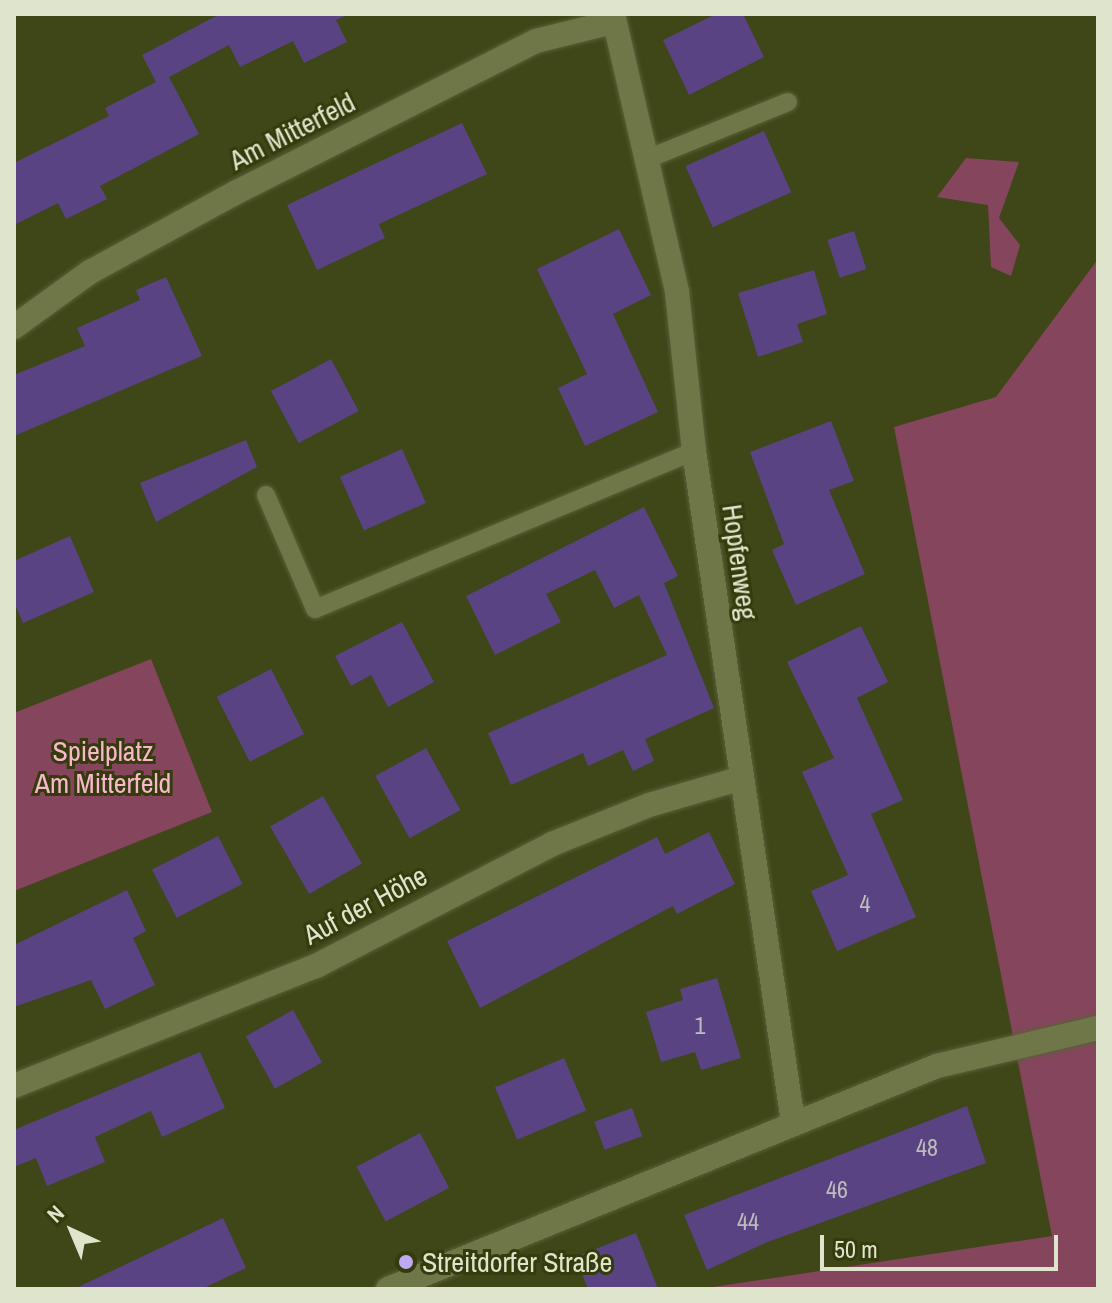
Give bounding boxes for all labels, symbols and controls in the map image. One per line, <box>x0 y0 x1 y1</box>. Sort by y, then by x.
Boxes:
street label: Am Mitterfeld <box>224 85 360 177</box>
street label: Hopfenweg <box>715 502 765 622</box>
park label: Spielplatz Am Mitterfeld <box>35 734 171 800</box>
street label: Auf der Höhe <box>297 858 433 952</box>
house number: 4 <box>860 890 870 918</box>
house number: 1 <box>695 1012 705 1040</box>
house number: 48 <box>916 1134 938 1162</box>
house number: 46 <box>826 1176 848 1204</box>
north arrow <box>32 1191 112 1271</box>
text: N <box>40 1198 70 1229</box>
house number: 44 <box>737 1208 759 1236</box>
scale bar <box>824 1219 1062 1269</box>
text: 50 m <box>834 1233 878 1265</box>
place label: Streitdorfer Straße <box>422 1245 612 1279</box>
marker: Streitdorfer Straße <box>397 1253 415 1271</box>

